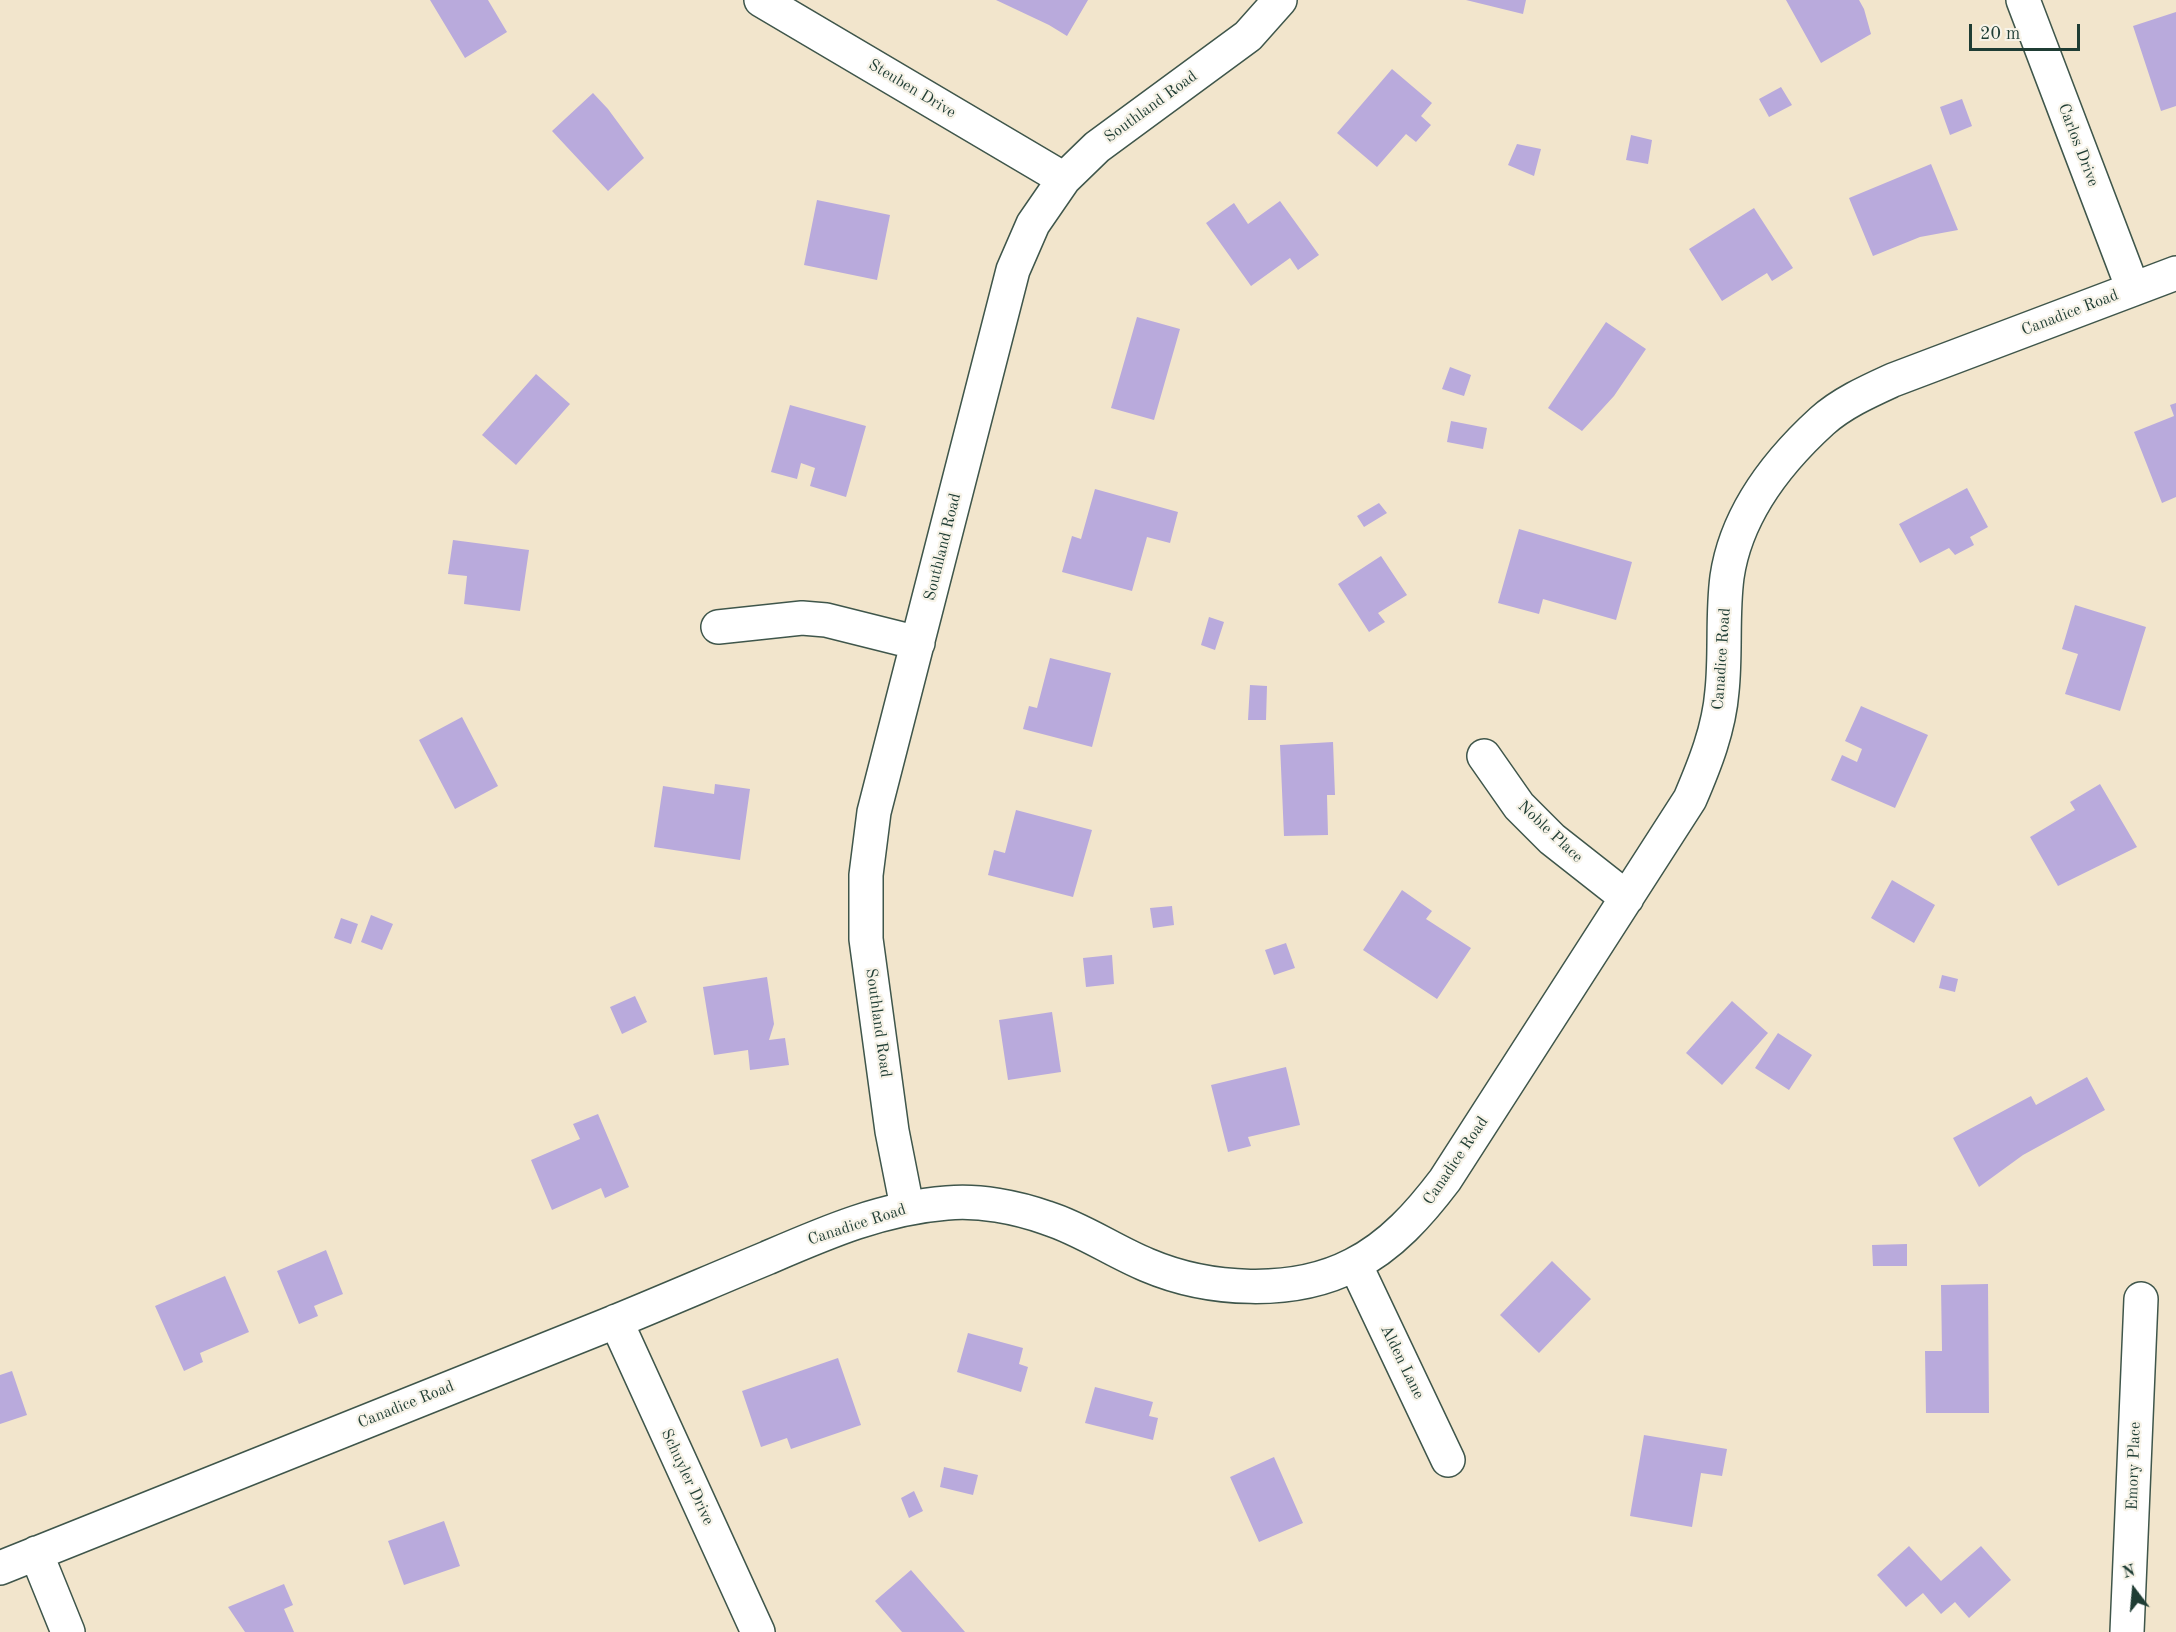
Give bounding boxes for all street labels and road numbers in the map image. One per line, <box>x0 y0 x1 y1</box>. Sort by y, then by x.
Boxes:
street label: Steuben Drive <box>865 55 959 123</box>
street label: Southland Road <box>1101 67 1201 147</box>
street label: Carlos Drive <box>2053 101 2103 189</box>
street label: Canadice Road <box>2019 286 2121 340</box>
street label: Southland Road <box>920 491 966 603</box>
street label: Canadice Road <box>1709 607 1735 711</box>
street label: Noble Place <box>1513 797 1587 867</box>
street label: Southland Road <box>861 967 895 1079</box>
street label: Canadice Road <box>1419 1113 1493 1209</box>
street label: Canadice Road <box>805 1200 909 1250</box>
street label: Alden Lane <box>1376 1322 1428 1402</box>
street label: Canadice Road <box>355 1377 457 1433</box>
street label: Emory Place <box>2123 1421 2145 1511</box>
street label: Schuyler Drive <box>656 1426 718 1528</box>

